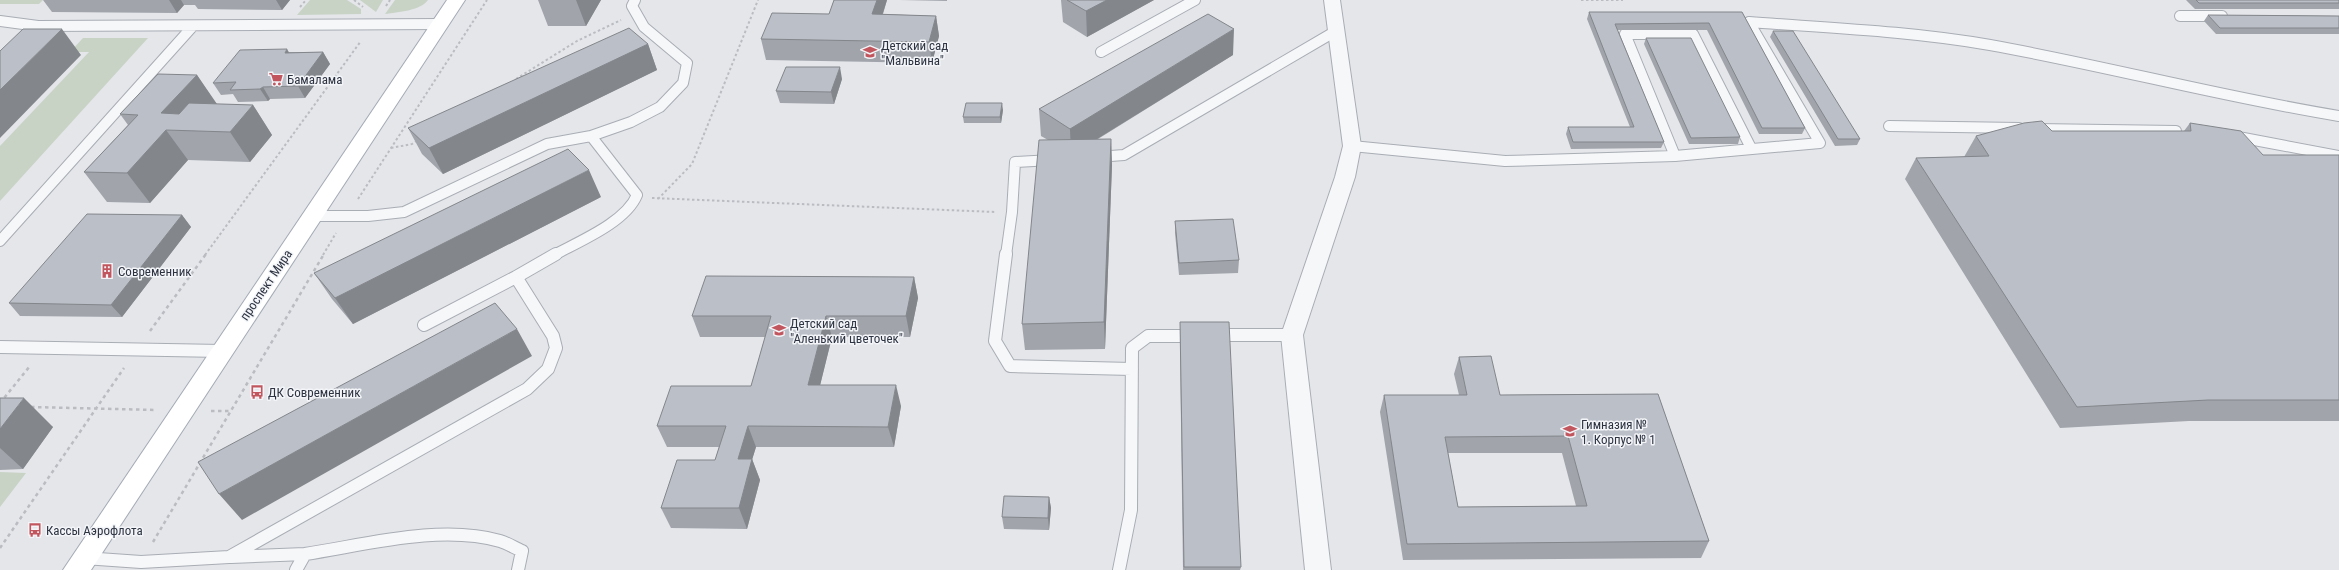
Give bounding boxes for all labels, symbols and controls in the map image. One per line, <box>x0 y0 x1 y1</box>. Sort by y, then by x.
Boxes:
place label: Детский сад "Мальвина" <box>881 38 948 68</box>
school or university icon: Детский сад "Мальвина" <box>862 44 878 60</box>
supermarket icon: Бамалама <box>268 71 284 87</box>
place label: Бамалама <box>287 72 343 87</box>
street label: проспект Мира <box>237 247 295 323</box>
building icon: Современник <box>99 263 115 279</box>
place label: Современник <box>118 264 192 279</box>
place label: Детский сад "Аленький цветочек" <box>790 316 903 346</box>
school or university icon: Детский сад "Аленький цветочек" <box>771 322 787 338</box>
bus stop icon: ДК Современник <box>249 384 265 400</box>
place label: ДК Современник <box>268 385 361 400</box>
place label: Гимназия № 1. Корпус № 1 <box>1581 417 1656 447</box>
school or university icon: Гимназия № 1. Корпус № 1 <box>1562 423 1578 439</box>
bus stop icon: Кассы Аэрофлота <box>27 522 43 538</box>
place label: Кассы Аэрофлота <box>46 523 143 538</box>

